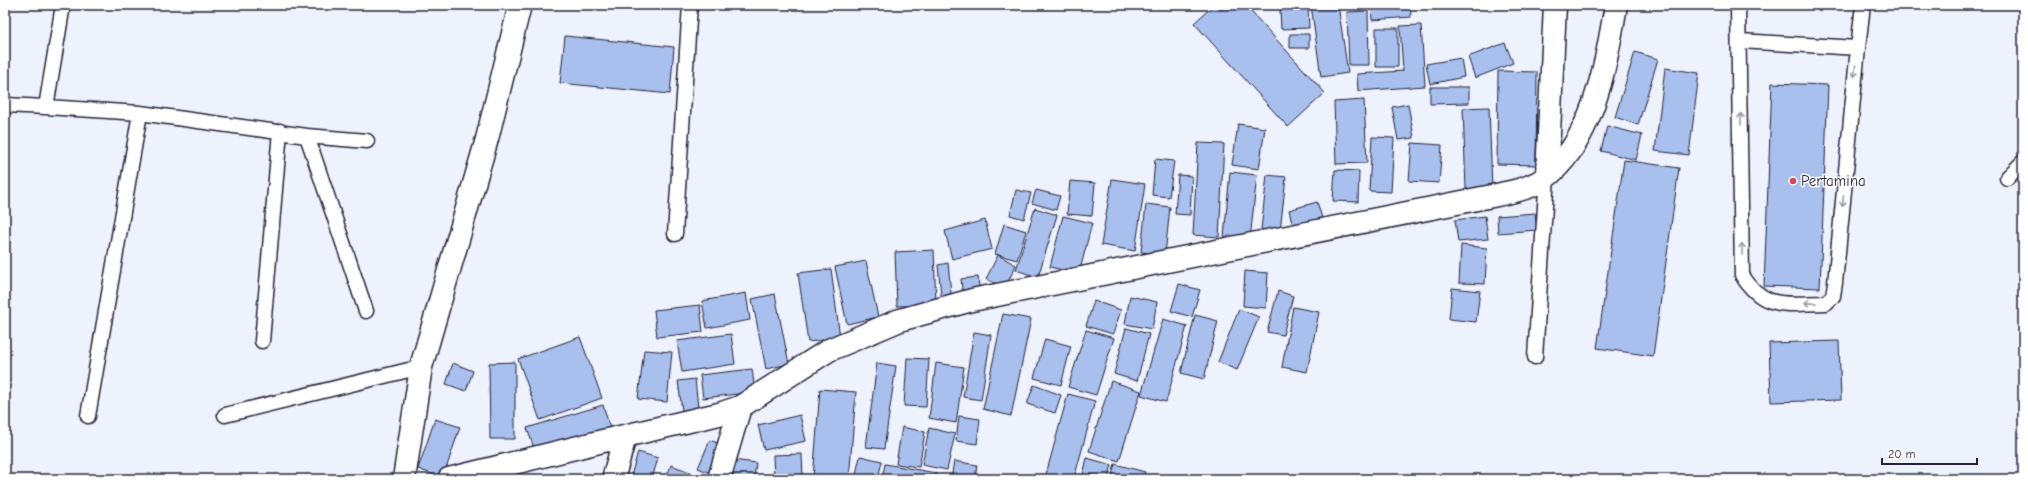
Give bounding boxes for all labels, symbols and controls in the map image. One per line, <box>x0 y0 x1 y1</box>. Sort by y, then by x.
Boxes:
one-way arrow <box>1852 65 1859 78</box>
one-way arrow <box>1737 113 1745 126</box>
place label: Pertamina <box>1801 172 1866 190</box>
marker: Pertamina <box>1788 176 1798 186</box>
one-way arrow <box>1839 194 1847 207</box>
one-way arrow <box>1738 243 1746 256</box>
one-way arrow <box>1804 299 1817 307</box>
scale bar <box>1882 440 1977 466</box>
text: 20 m <box>1888 447 1916 461</box>

